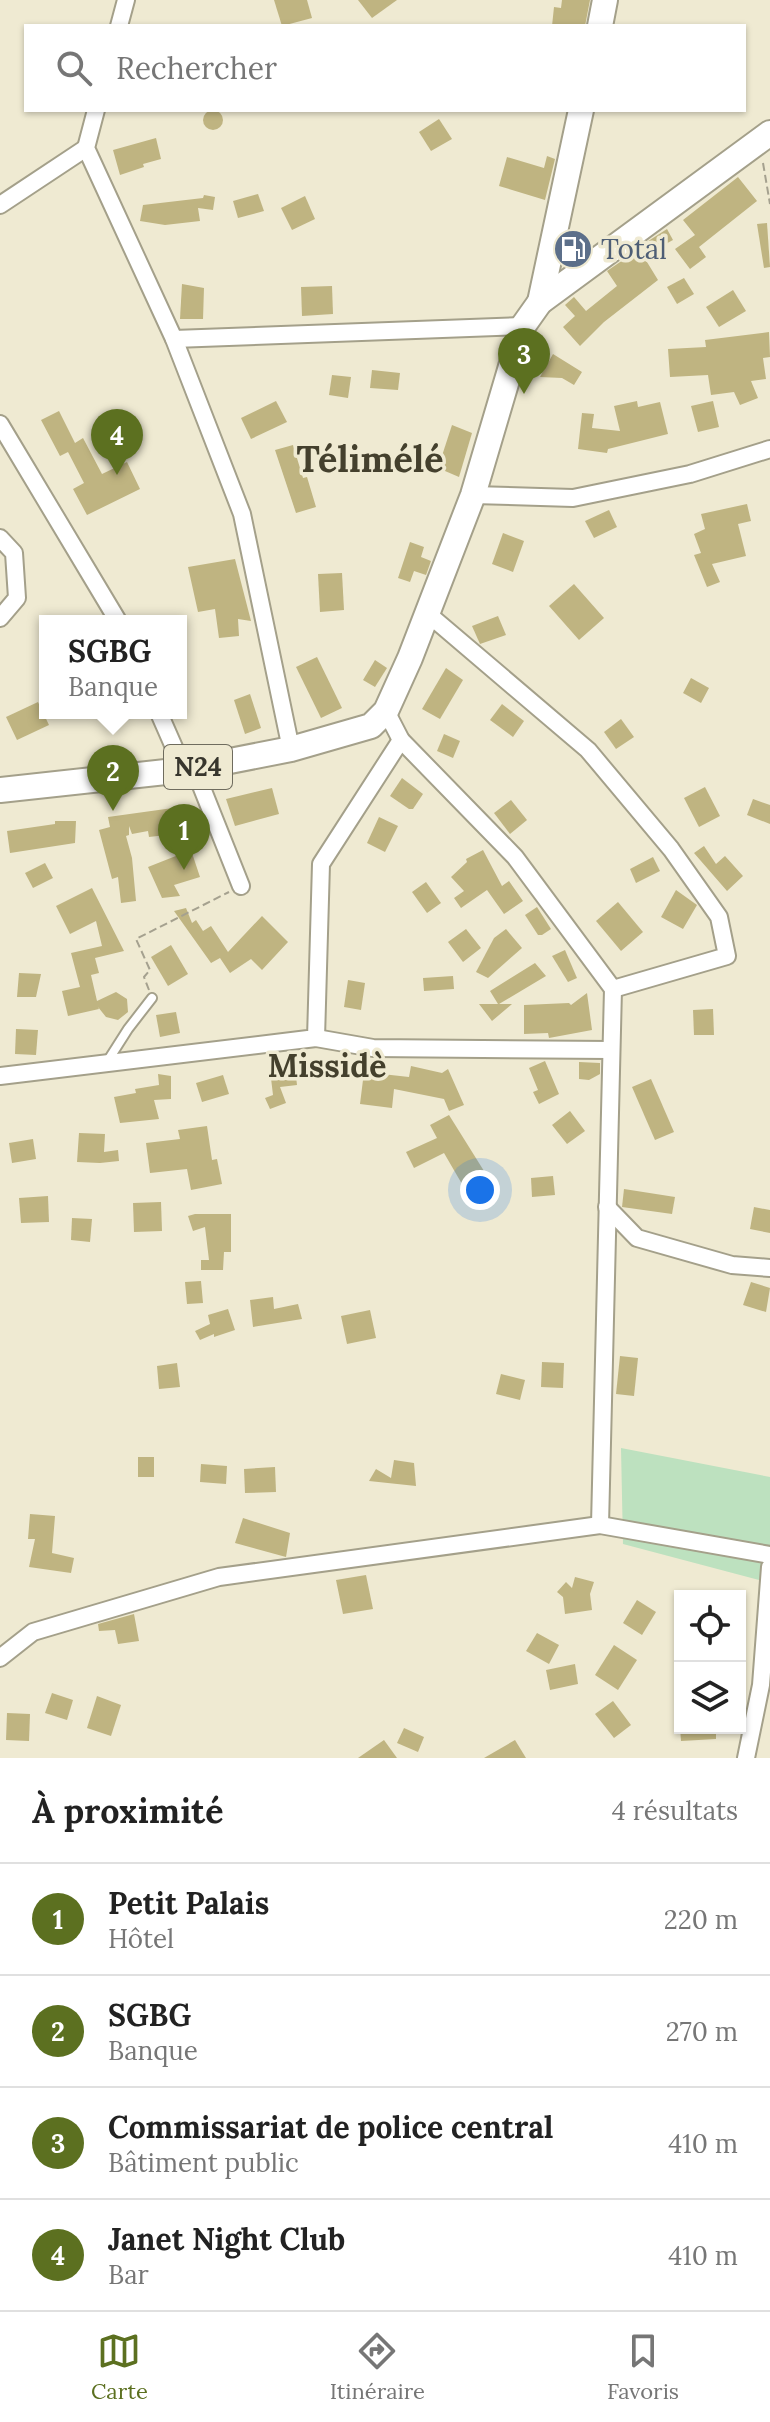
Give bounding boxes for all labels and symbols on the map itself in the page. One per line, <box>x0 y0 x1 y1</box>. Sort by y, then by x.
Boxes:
fuel station icon: Total <box>552 228 594 270</box>
place label: Total <box>601 231 667 267</box>
pin: 3 <box>498 328 550 394</box>
pin: 4 <box>91 409 143 475</box>
district label: Télimélé <box>296 436 444 482</box>
pin: 2 <box>87 745 139 811</box>
road number: N24 <box>164 745 232 789</box>
pin: 1 <box>158 804 210 870</box>
district label: Missidè <box>267 1045 387 1086</box>
your location <box>460 1170 500 1210</box>

